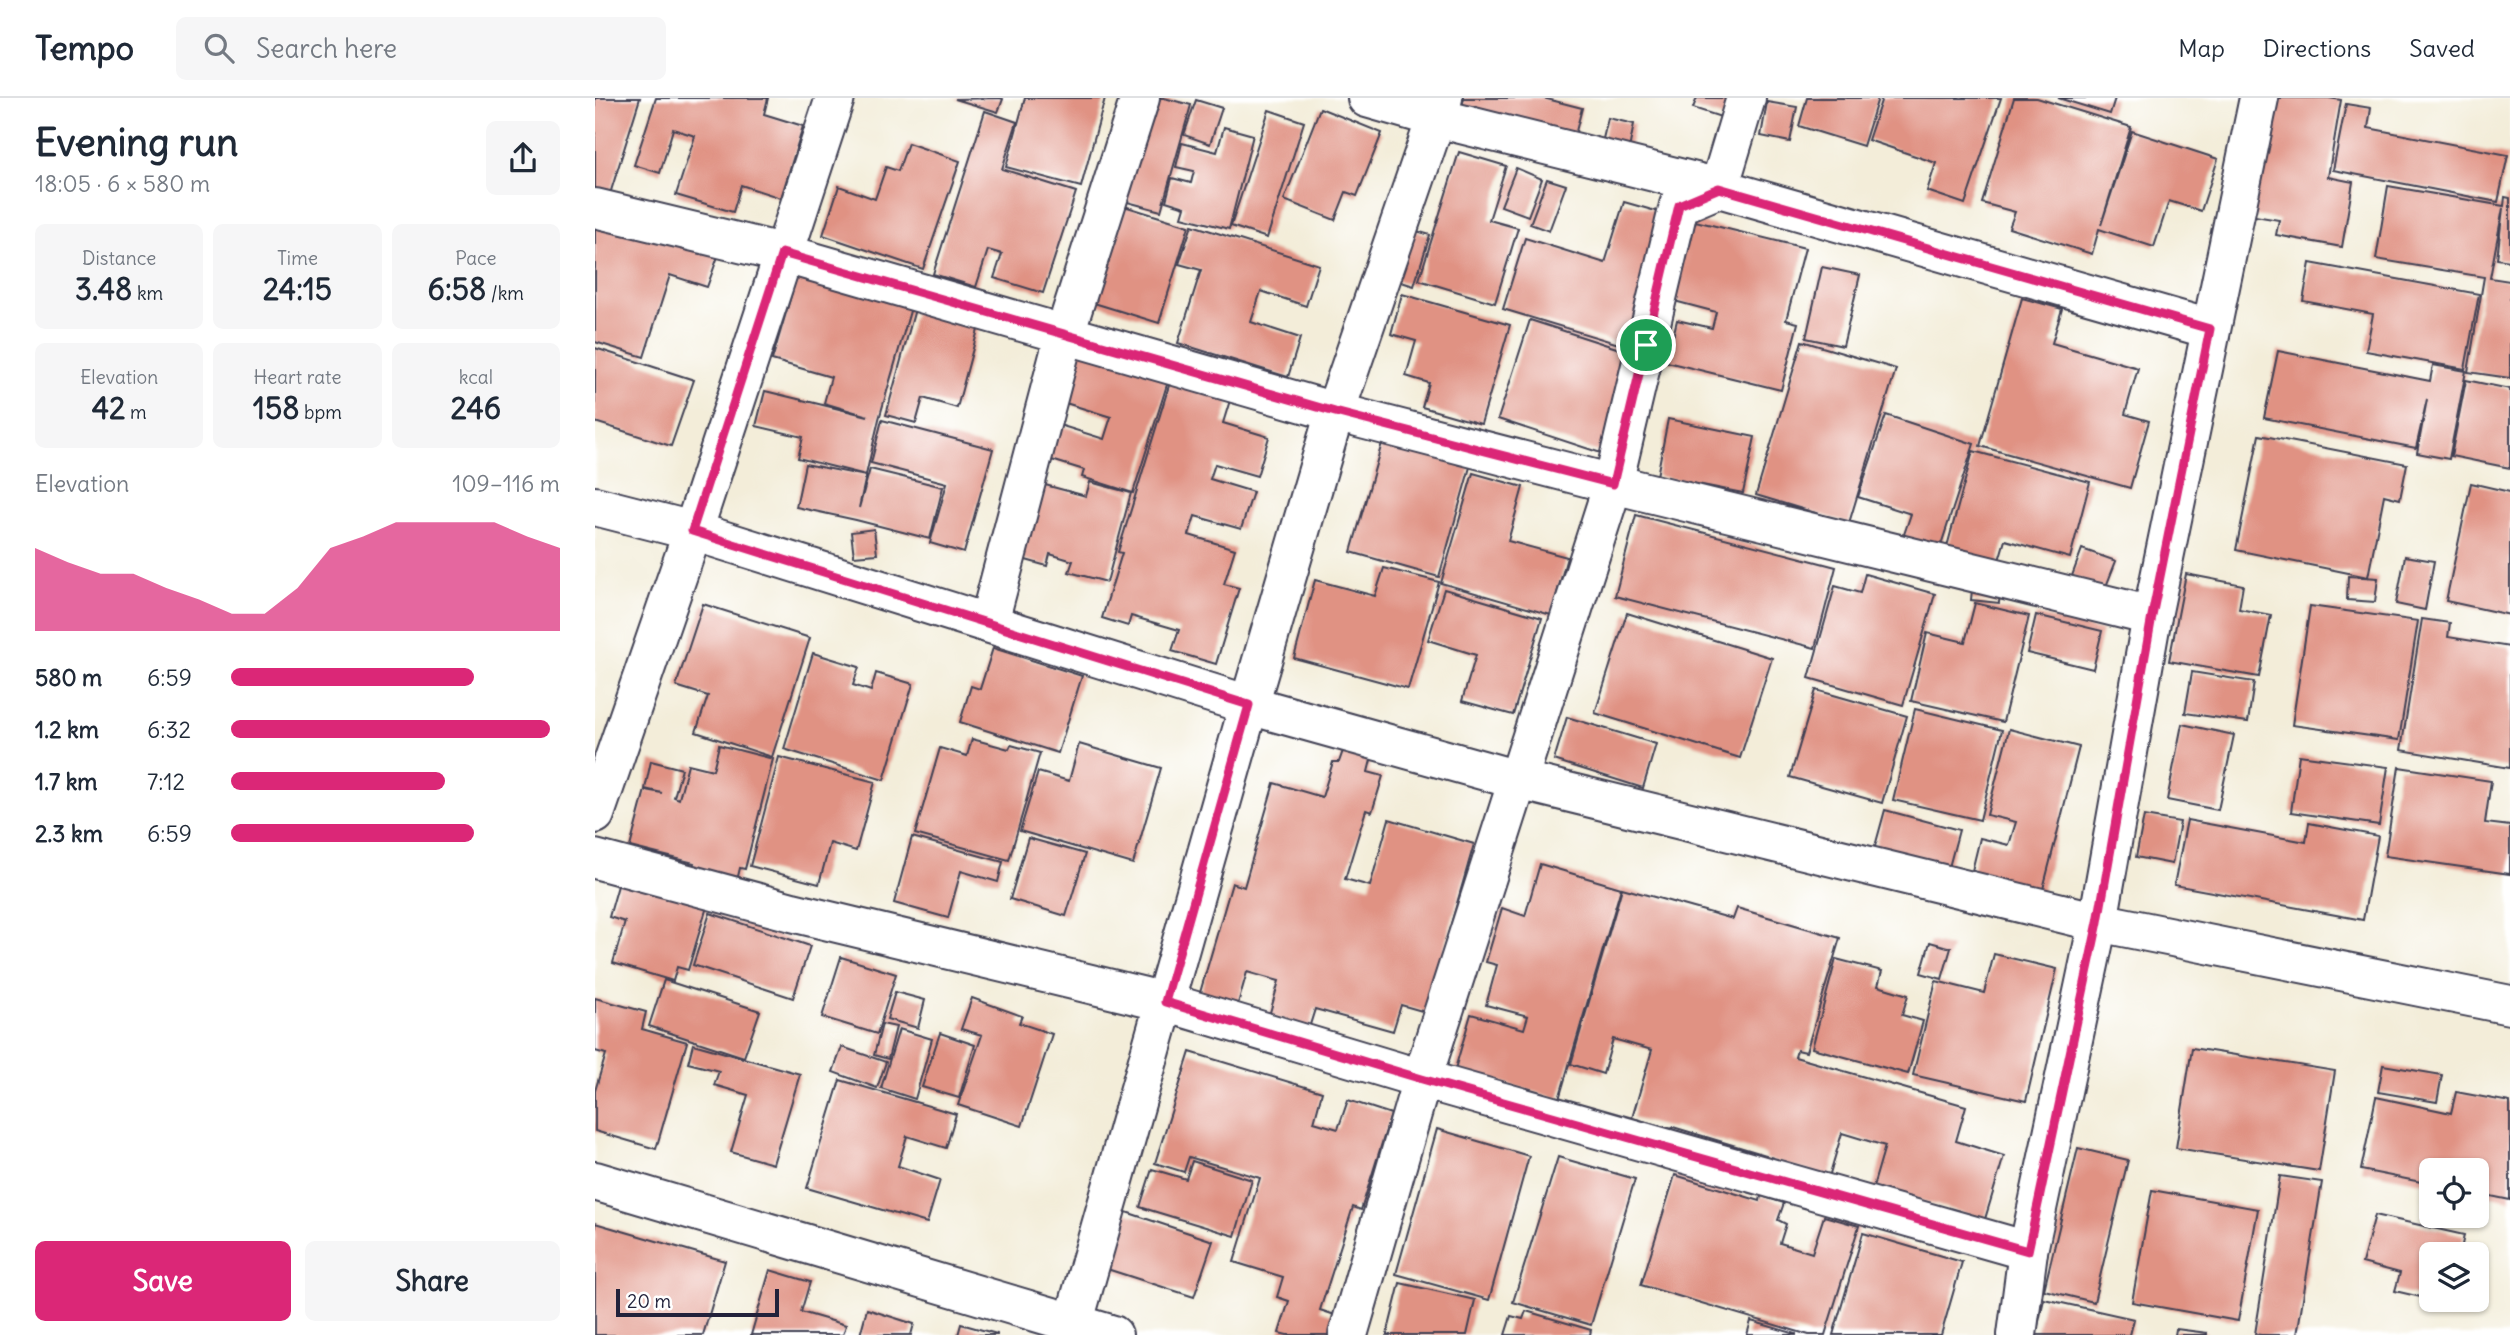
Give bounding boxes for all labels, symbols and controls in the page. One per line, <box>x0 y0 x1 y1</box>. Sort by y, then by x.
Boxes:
search box <box>176 17 666 80</box>
text: Tempo <box>35 27 134 69</box>
icon: search <box>200 29 238 67</box>
text: Search here <box>256 32 397 65</box>
text: Map <box>2178 33 2225 63</box>
text: Directions <box>2263 33 2371 63</box>
text: Saved <box>2409 33 2475 63</box>
text: Evening run <box>35 119 238 166</box>
button: share <box>486 121 560 195</box>
text: 18:05 · 6 × 580 m <box>35 169 210 198</box>
text: Distance <box>82 246 156 270</box>
text: Time <box>277 246 318 270</box>
text: Pace <box>455 246 496 270</box>
text: 3.48 <box>75 270 132 308</box>
text: 24:15 <box>263 270 332 308</box>
text: 6:58 <box>428 270 486 308</box>
text: km <box>132 281 163 305</box>
text: /km <box>486 281 524 305</box>
pin <box>1616 315 1676 375</box>
icon: arrive <box>1627 326 1665 364</box>
text: Elevation <box>80 365 158 389</box>
text: Heart rate <box>253 365 342 389</box>
text: kcal <box>459 365 493 389</box>
text: 42 <box>92 389 125 427</box>
text: 158 <box>253 389 299 427</box>
text: 246 <box>451 389 501 427</box>
text: m <box>125 400 147 424</box>
text: bpm <box>299 400 342 424</box>
text: Elevation <box>35 469 129 498</box>
text: 109–116 m <box>452 469 560 498</box>
text: 580 m <box>35 663 102 692</box>
text: 6:59 <box>147 663 192 692</box>
text: 1.2 km <box>35 715 99 744</box>
text: 6:32 <box>147 715 191 744</box>
text: 1.7 km <box>35 767 98 796</box>
text: 7:12 <box>147 767 185 796</box>
text: 2.3 km <box>35 819 103 848</box>
text: 6:59 <box>147 819 192 848</box>
map controls <box>2419 1158 2489 1312</box>
button: locate <box>2419 1158 2489 1228</box>
button: Save <box>35 1241 291 1321</box>
button: Share <box>305 1241 560 1321</box>
button: layers <box>2419 1242 2489 1312</box>
scale bar <box>616 1286 779 1318</box>
text: 20 m <box>627 1289 671 1313</box>

